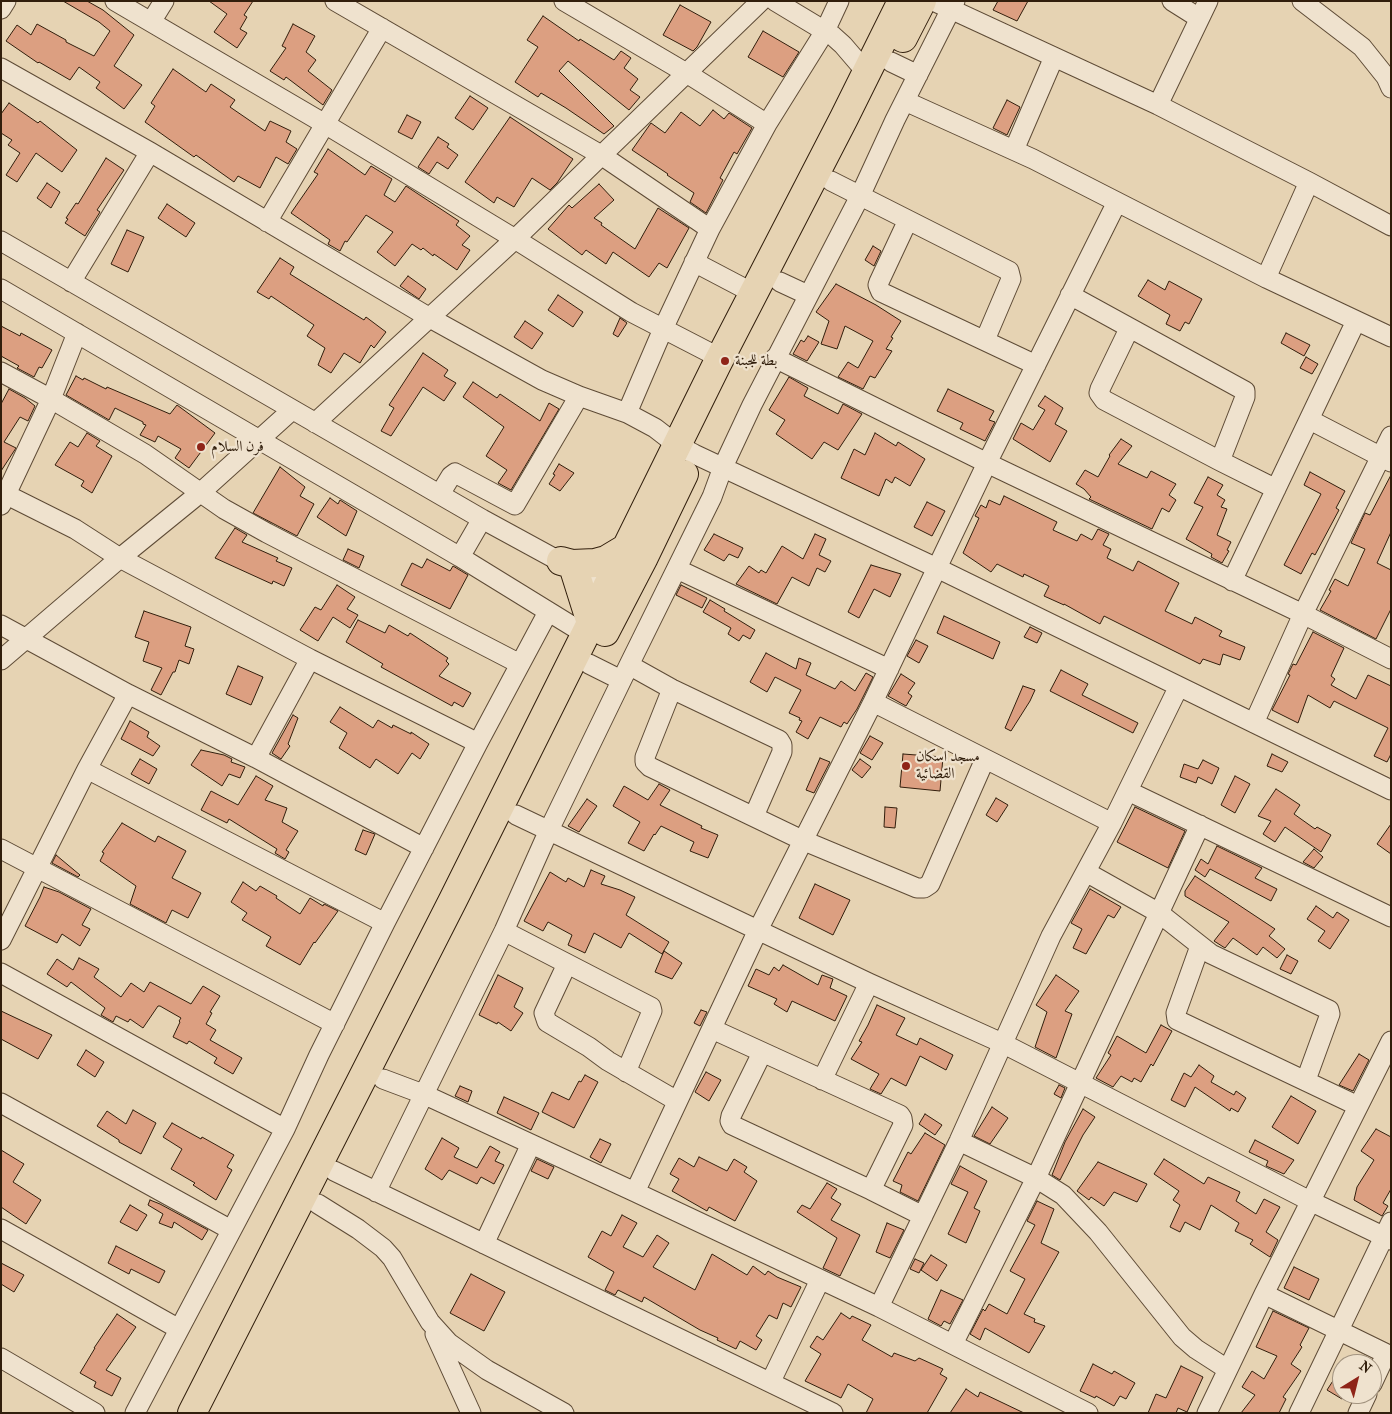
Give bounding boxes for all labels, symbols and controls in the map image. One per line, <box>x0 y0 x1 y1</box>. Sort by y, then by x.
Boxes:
place label: بطة للجبنة <box>735 352 777 370</box>
marker: بطة للجبنة <box>719 355 731 367</box>
place label: فرن السلام <box>211 438 264 456</box>
marker: فرن السلام <box>195 441 207 453</box>
place label: مسجد اسكان القضائية <box>916 748 980 783</box>
marker: مسجد اسكان القضائية <box>900 760 912 772</box>
north arrow <box>1332 1354 1382 1404</box>
text: N <box>1356 1357 1375 1377</box>

